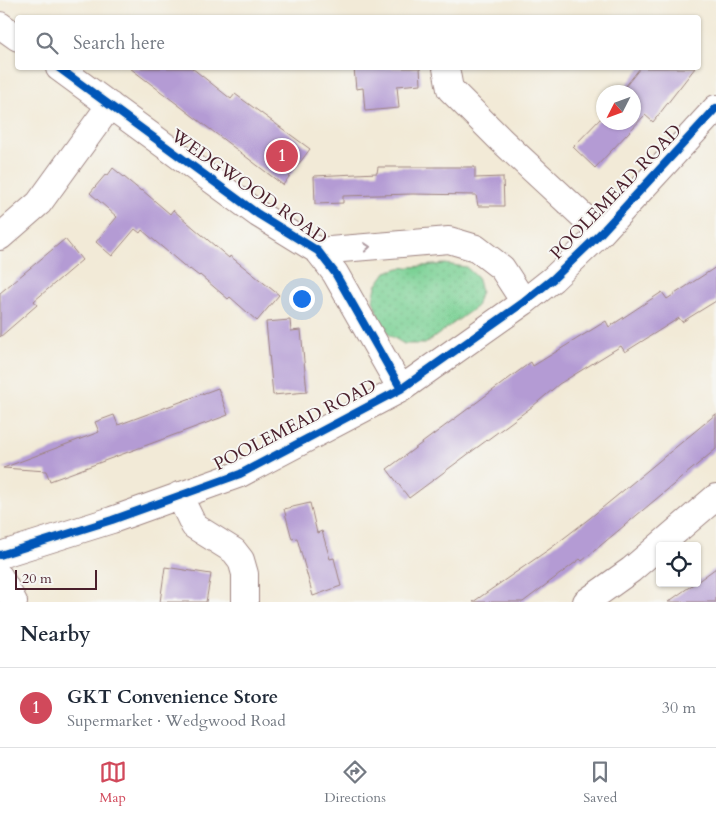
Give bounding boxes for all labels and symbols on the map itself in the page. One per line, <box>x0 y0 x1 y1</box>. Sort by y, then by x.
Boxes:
north arrow <box>596 85 641 130</box>
street label: POOLEMEAD ROAD <box>545 119 687 265</box>
street label: WEDGWOOD ROAD <box>165 123 332 251</box>
pin: 1 <box>266 137 298 175</box>
one-way arrow <box>363 242 371 253</box>
your location <box>289 286 315 312</box>
street label: POOLEMEAD ROAD <box>209 373 381 477</box>
scale bar <box>15 567 98 590</box>

